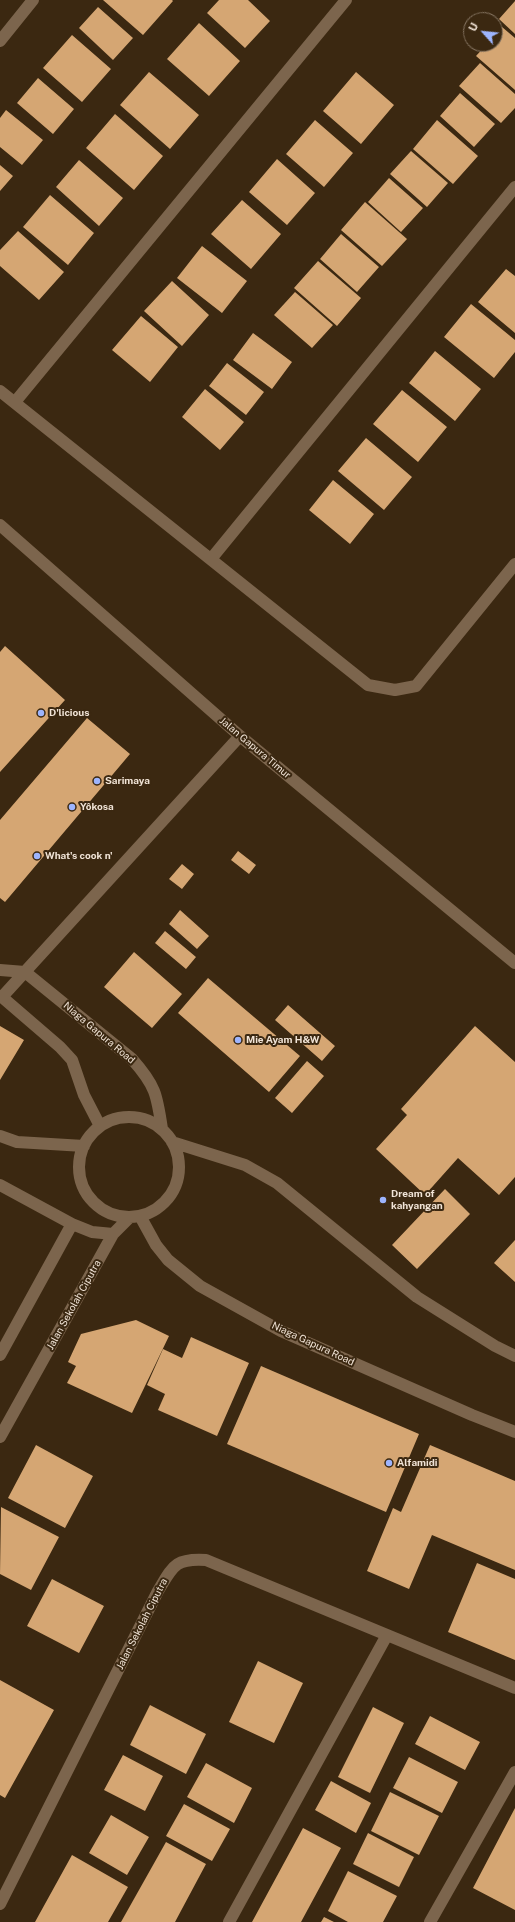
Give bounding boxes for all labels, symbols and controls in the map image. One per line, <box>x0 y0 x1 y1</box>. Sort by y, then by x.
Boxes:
north arrow <box>463 12 503 52</box>
text: U <box>466 21 480 33</box>
place label: D'licious <box>49 707 89 719</box>
marker: D'licious <box>36 708 46 718</box>
street label: Jalan Gapura Timur <box>217 715 293 781</box>
place label: Sarimaya <box>105 775 150 787</box>
marker: Sarimaya <box>92 776 102 786</box>
place label: Yôkosa <box>80 801 114 813</box>
marker: Yôkosa <box>67 802 77 812</box>
place label: What's cook n' <box>45 850 113 862</box>
marker: What's cook n' <box>32 851 42 861</box>
street label: Niaga Gapura Road <box>61 1000 137 1066</box>
place label: Mie Ayam H&W <box>246 1034 319 1046</box>
marker: Mie Ayam H&W <box>233 1035 243 1045</box>
place label: Dream of kahyangan <box>391 1188 443 1212</box>
marker: Dream of kahyangan <box>378 1195 388 1205</box>
street label: Jalan Sekolah Ciputra <box>44 1258 104 1352</box>
street label: Niaga Gapura Road <box>270 1320 356 1368</box>
place label: Alfamidi <box>397 1457 438 1469</box>
marker: Alfamidi <box>384 1458 394 1468</box>
street label: Jalan Sekolah Ciputra <box>114 1576 170 1672</box>

